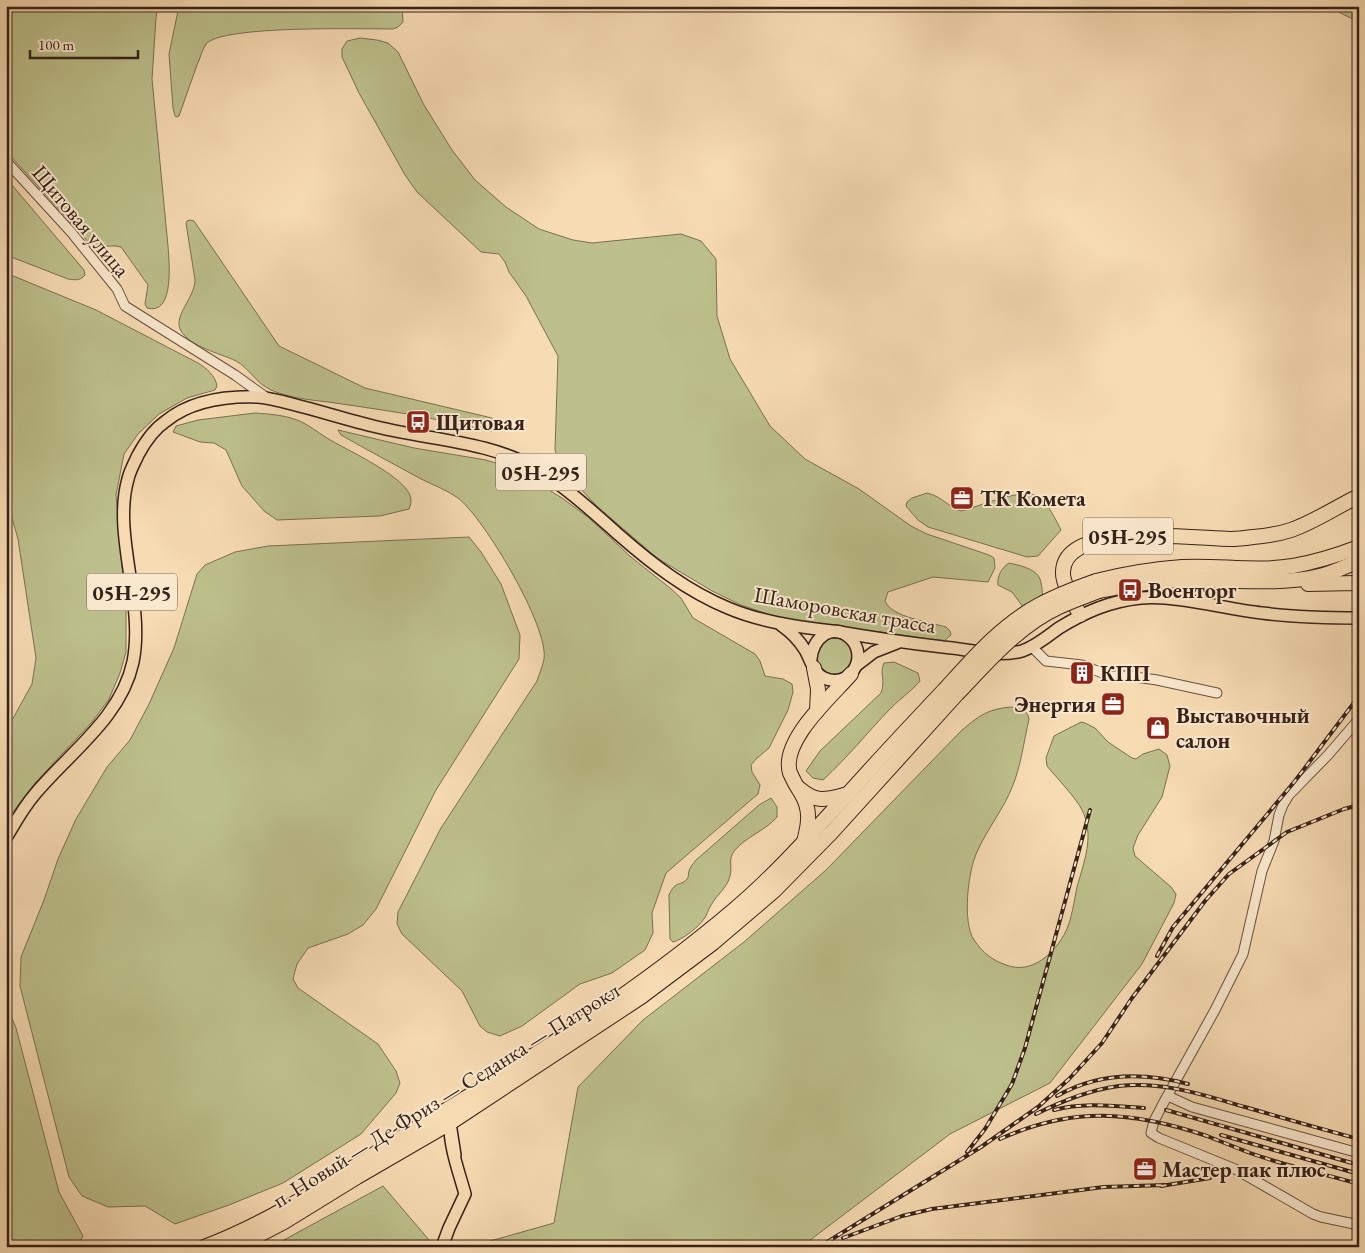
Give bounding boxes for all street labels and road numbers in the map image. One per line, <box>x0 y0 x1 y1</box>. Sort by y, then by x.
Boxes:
street label: Щитовая улица <box>26 159 137 283</box>
road number: 05Н-295 <box>496 454 586 491</box>
road number: 05Н-295 <box>1083 518 1173 554</box>
road number: 05Н-295 <box>87 574 177 610</box>
street label: Шаморовская трасса <box>752 580 938 640</box>
street label: п. Новый — Де-Фриз — Седанка — Патрокл <box>267 975 625 1214</box>

